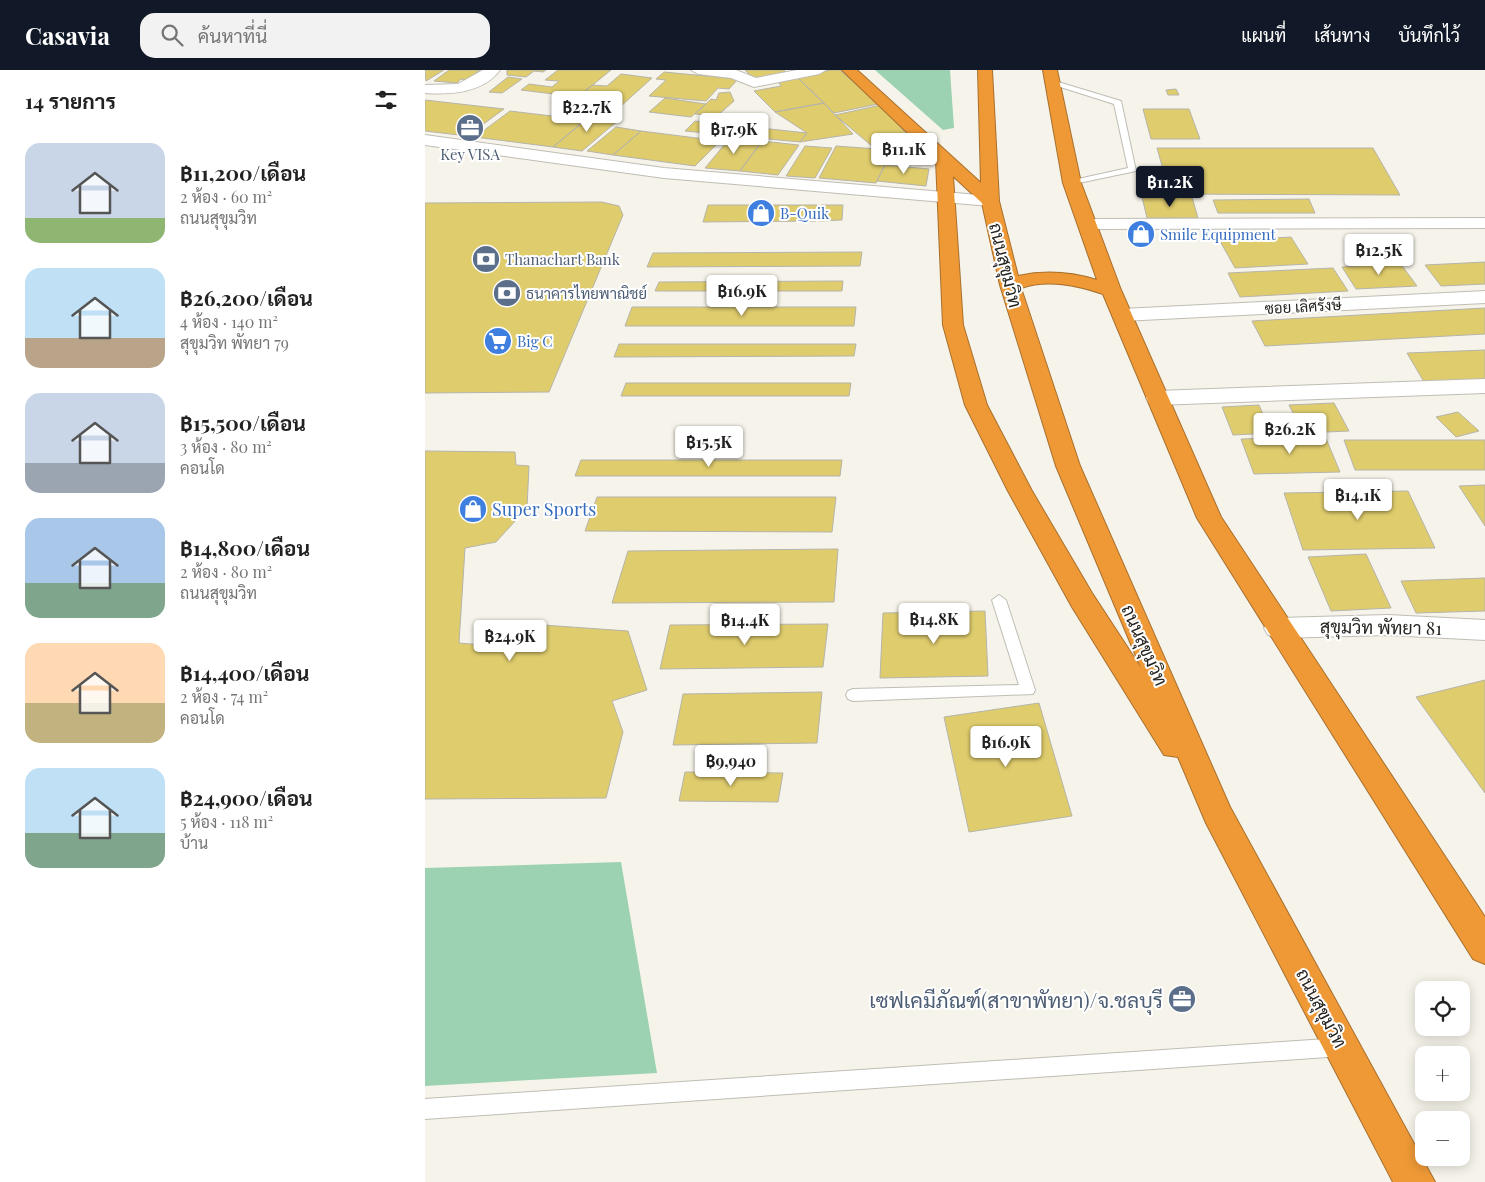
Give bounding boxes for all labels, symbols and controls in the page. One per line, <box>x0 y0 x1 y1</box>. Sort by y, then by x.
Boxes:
search box <box>140 13 490 58</box>
text: Casavia <box>25 19 110 51</box>
icon: search <box>158 21 186 49</box>
text: ค้นหาที่นี่ <box>198 22 267 48</box>
text: แผนที่ <box>1241 23 1286 47</box>
text: เส้นทาง <box>1314 23 1370 47</box>
text: บันทึกไว้ <box>1398 23 1460 47</box>
text: 14 รายการ <box>25 86 116 114</box>
icon: filters <box>372 86 400 114</box>
pin: ฿22.7K <box>546 90 628 133</box>
text: ฿22.7K <box>562 96 612 117</box>
pin: ฿17.9K <box>693 112 775 155</box>
office icon: Key VISA <box>455 113 485 143</box>
text: ฿17.9K <box>711 118 757 139</box>
pin: ฿11.1K <box>863 132 945 175</box>
text: ฿11.1K <box>882 138 926 159</box>
place label: Key VISA <box>440 144 500 164</box>
text: ฿11,200/เดือน <box>180 158 306 186</box>
icon: home <box>65 163 125 223</box>
pin: ฿11.2K <box>1129 166 1211 208</box>
text: ฿11.2K <box>1147 171 1193 192</box>
text: 2 ห้อง · 60 m² <box>180 186 272 207</box>
shop icon: B-Quik <box>746 198 776 228</box>
place label: B-Quik <box>780 203 830 223</box>
text: ถนนสุขุมวิท <box>180 207 257 228</box>
shop icon: Smile Equipment <box>1126 219 1156 249</box>
street label: ถนนสุขุมวิท <box>983 220 1028 310</box>
place label: Smile Equipment <box>1160 224 1277 244</box>
pin: ฿12.5K <box>1338 234 1420 276</box>
text: ฿12.5K <box>1355 239 1403 260</box>
bank icon: Thanachart Bank <box>471 244 501 274</box>
place label: Thanachart Bank <box>505 249 621 269</box>
pin: ฿16.9K <box>701 274 783 317</box>
bank icon: ธนาคารไทยพาณิชย์ <box>492 278 522 308</box>
text: ฿16.9K <box>717 280 767 301</box>
text: ฿26,200/เดือน <box>180 283 313 311</box>
place label: ธนาคารไทยพาณิชย์ <box>526 283 647 303</box>
icon: home <box>65 288 125 348</box>
street label: ซอย เลิศรังษี <box>1264 294 1343 318</box>
text: 4 ห้อง · 140 m² <box>180 311 278 332</box>
supermarket icon: Big C <box>483 326 513 356</box>
place label: Big C <box>517 331 553 351</box>
text: สุขุมวิท พัทยา 79 <box>180 332 289 353</box>
text: ฿15,500/เดือน <box>180 408 306 436</box>
pin: ฿26.2K <box>1249 412 1331 455</box>
icon: home <box>65 413 125 473</box>
text: ฿26.2K <box>1264 418 1316 439</box>
pin: ฿15.5K <box>668 426 750 468</box>
text: ฿15.5K <box>686 431 732 452</box>
text: 3 ห้อง · 80 m² <box>180 436 272 457</box>
text: คอนโด <box>180 457 225 478</box>
pin: ฿14.1K <box>1317 478 1399 521</box>
text: ฿14.1K <box>1335 484 1381 505</box>
shop icon: Super Sports <box>458 494 488 524</box>
place label: Super Sports <box>492 497 596 521</box>
text: ฿14,800/เดือน <box>180 533 310 561</box>
icon: home <box>65 538 125 598</box>
text: 2 ห้อง · 80 m² <box>180 561 272 582</box>
text: ถนนสุขุมวิท <box>180 582 257 603</box>
street label: ถนนสุขุมวิท <box>1116 601 1174 690</box>
pin: ฿14.8K <box>893 602 975 645</box>
pin: ฿14.4K <box>704 604 786 646</box>
text: ฿14.8K <box>910 608 958 629</box>
text: ฿14.4K <box>721 609 769 630</box>
street label: สุขุมวิท พัทยา 81 <box>1320 614 1443 641</box>
pin: ฿24.9K <box>469 620 551 662</box>
text: ฿24.9K <box>485 625 535 646</box>
text: ฿14,400/เดือน <box>180 658 309 686</box>
icon: home <box>65 663 125 723</box>
text: 2 ห้อง · 74 m² <box>180 686 268 707</box>
text: คอนโด <box>180 707 225 728</box>
pin: ฿16.9K <box>965 726 1047 768</box>
text: ฿16.9K <box>981 731 1031 752</box>
pin: ฿9,940 <box>690 744 772 787</box>
text: ฿9,940 <box>706 750 756 771</box>
text: ฿24,900/เดือน <box>180 783 313 811</box>
icon: home <box>65 788 125 848</box>
text: 5 ห้อง · 118 m² <box>180 811 273 832</box>
text: บ้าน <box>180 832 208 853</box>
street label: ถนนสุขุมวิท <box>1290 964 1353 1052</box>
map controls <box>1415 981 1470 1166</box>
button: locate <box>1415 981 1470 1036</box>
office icon: เซฟเคมีภัณฑ์(สาขาพัทยา)/จ.ชลบุรี <box>1167 984 1197 1014</box>
place label: เซฟเคมีภัณฑ์(สาขาพัทยา)/จ.ชลบุรี <box>869 985 1163 1015</box>
button: + <box>1415 1046 1470 1101</box>
button: − <box>1415 1111 1470 1166</box>

